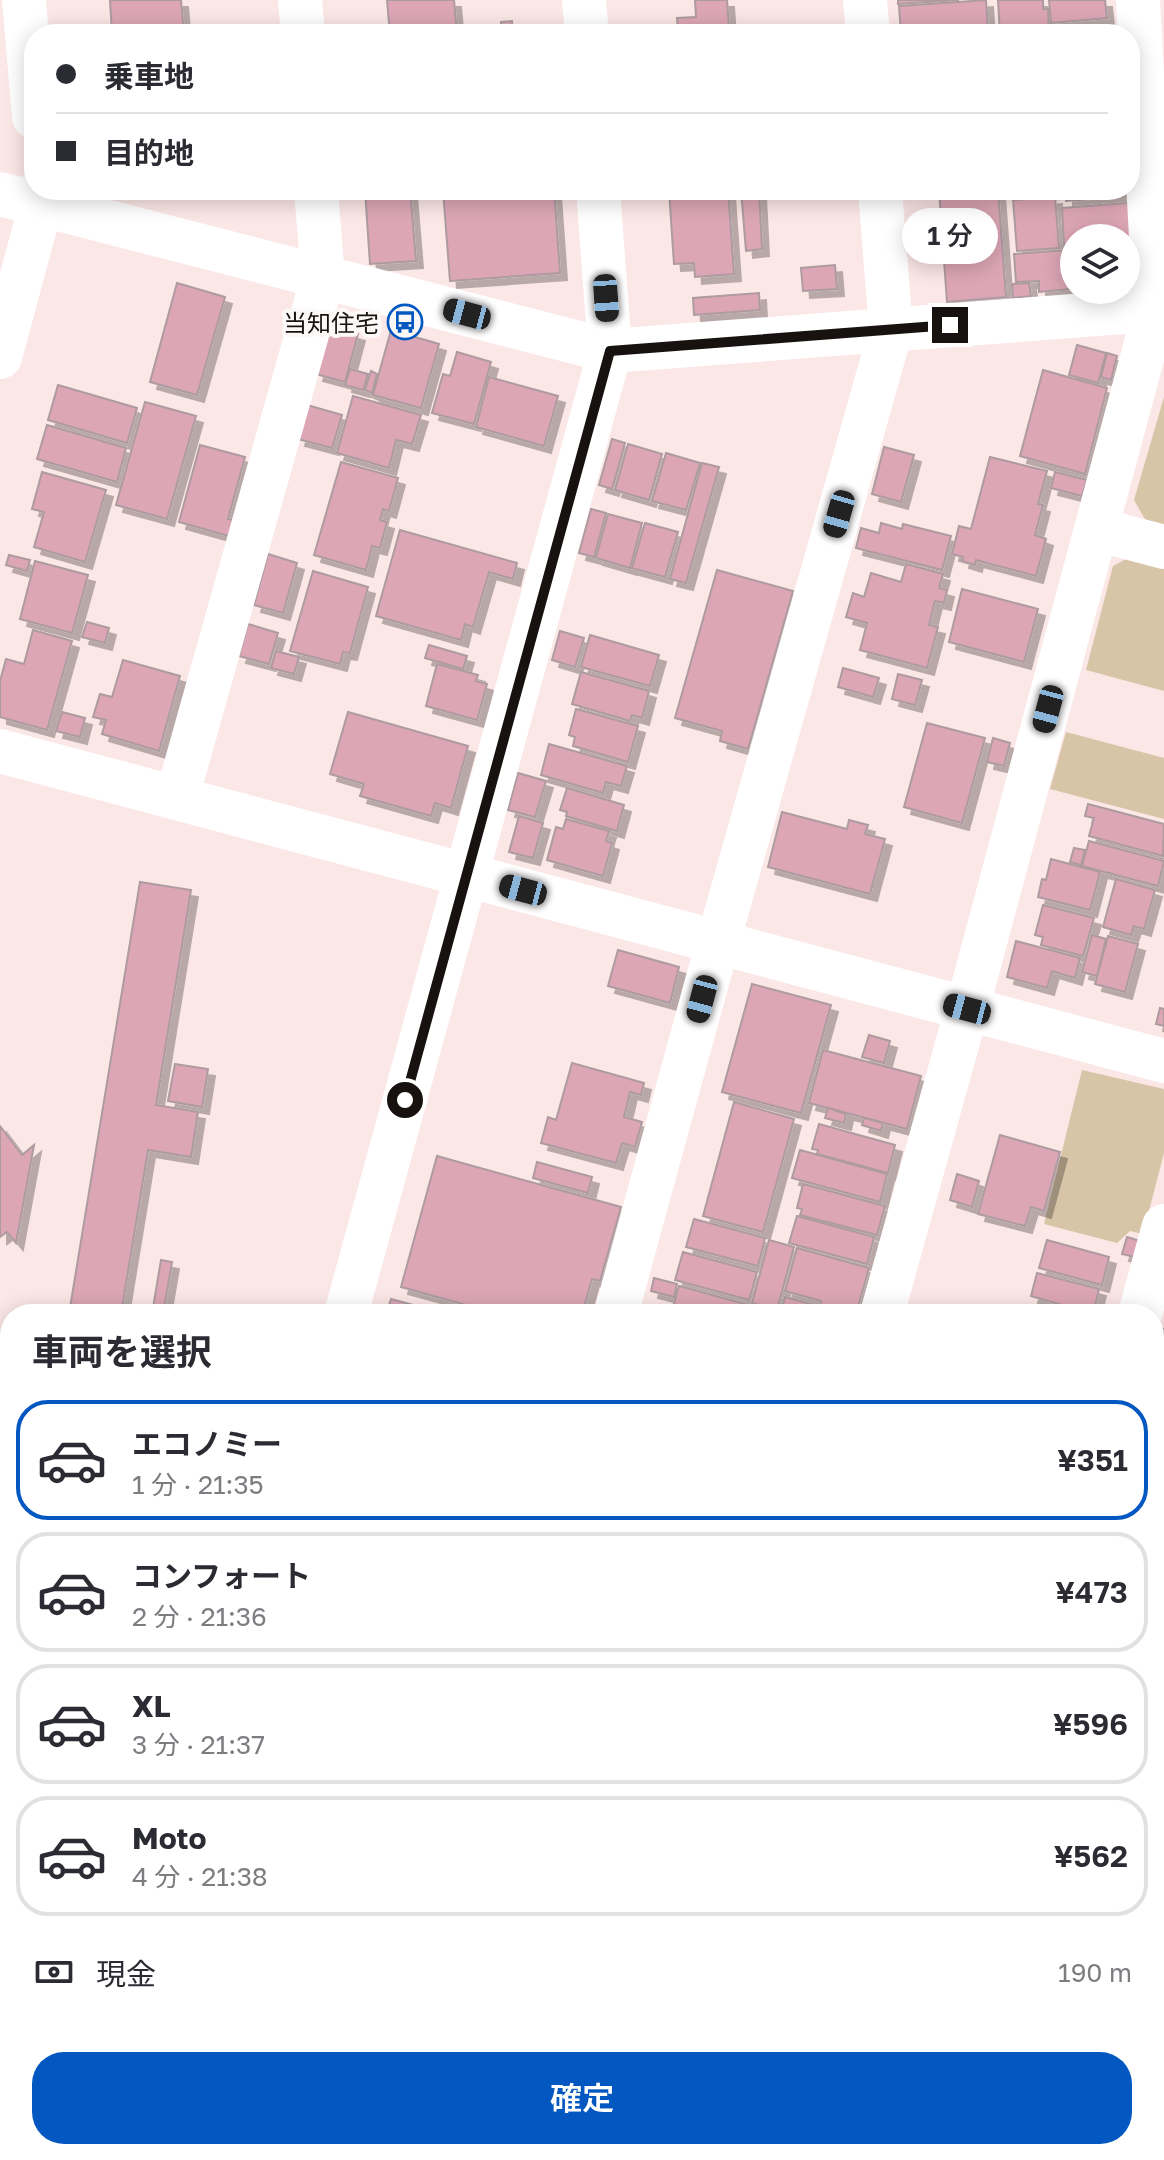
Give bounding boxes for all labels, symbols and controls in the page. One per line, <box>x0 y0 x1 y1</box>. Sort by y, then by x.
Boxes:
text: 乗車地 <box>104 58 194 94</box>
text: 目的地 <box>104 135 194 171</box>
callout: 1 分 <box>902 209 998 265</box>
text: 1 分 <box>927 220 973 251</box>
map controls <box>1060 224 1140 304</box>
button: layers <box>1060 224 1140 304</box>
car <box>592 273 620 323</box>
car <box>441 296 493 332</box>
bus stop icon: 当知住宅 <box>386 303 424 341</box>
route end <box>932 307 968 343</box>
place label: 当知住宅 <box>283 308 379 337</box>
car <box>821 488 857 540</box>
car <box>1030 683 1066 735</box>
car <box>497 872 549 908</box>
car <box>684 973 720 1025</box>
car <box>941 991 993 1027</box>
route start <box>387 1082 423 1118</box>
text: 車両を選択 <box>32 1330 212 1373</box>
icon: car <box>36 1424 108 1496</box>
text: エコノミー <box>132 1426 282 1462</box>
text: ¥351 <box>1057 1442 1128 1478</box>
text: 1 分 · 21:35 <box>132 1469 264 1500</box>
icon: car <box>36 1556 108 1628</box>
text: コンフォート <box>132 1558 311 1594</box>
text: ¥473 <box>1055 1574 1128 1610</box>
text: 2 分 · 21:36 <box>132 1601 267 1632</box>
icon: car <box>36 1688 108 1760</box>
text: XL <box>132 1688 171 1724</box>
text: ¥596 <box>1053 1706 1128 1742</box>
text: 3 分 · 21:37 <box>132 1729 265 1760</box>
icon: car <box>36 1820 108 1892</box>
text: Moto <box>132 1820 207 1856</box>
text: ¥562 <box>1054 1838 1128 1874</box>
text: 4 分 · 21:38 <box>132 1861 268 1892</box>
icon: cash <box>32 1950 76 1994</box>
text: 現金 <box>96 1956 156 1992</box>
text: 190 m <box>1058 1957 1132 1988</box>
button: 確定 <box>32 2052 1132 2144</box>

